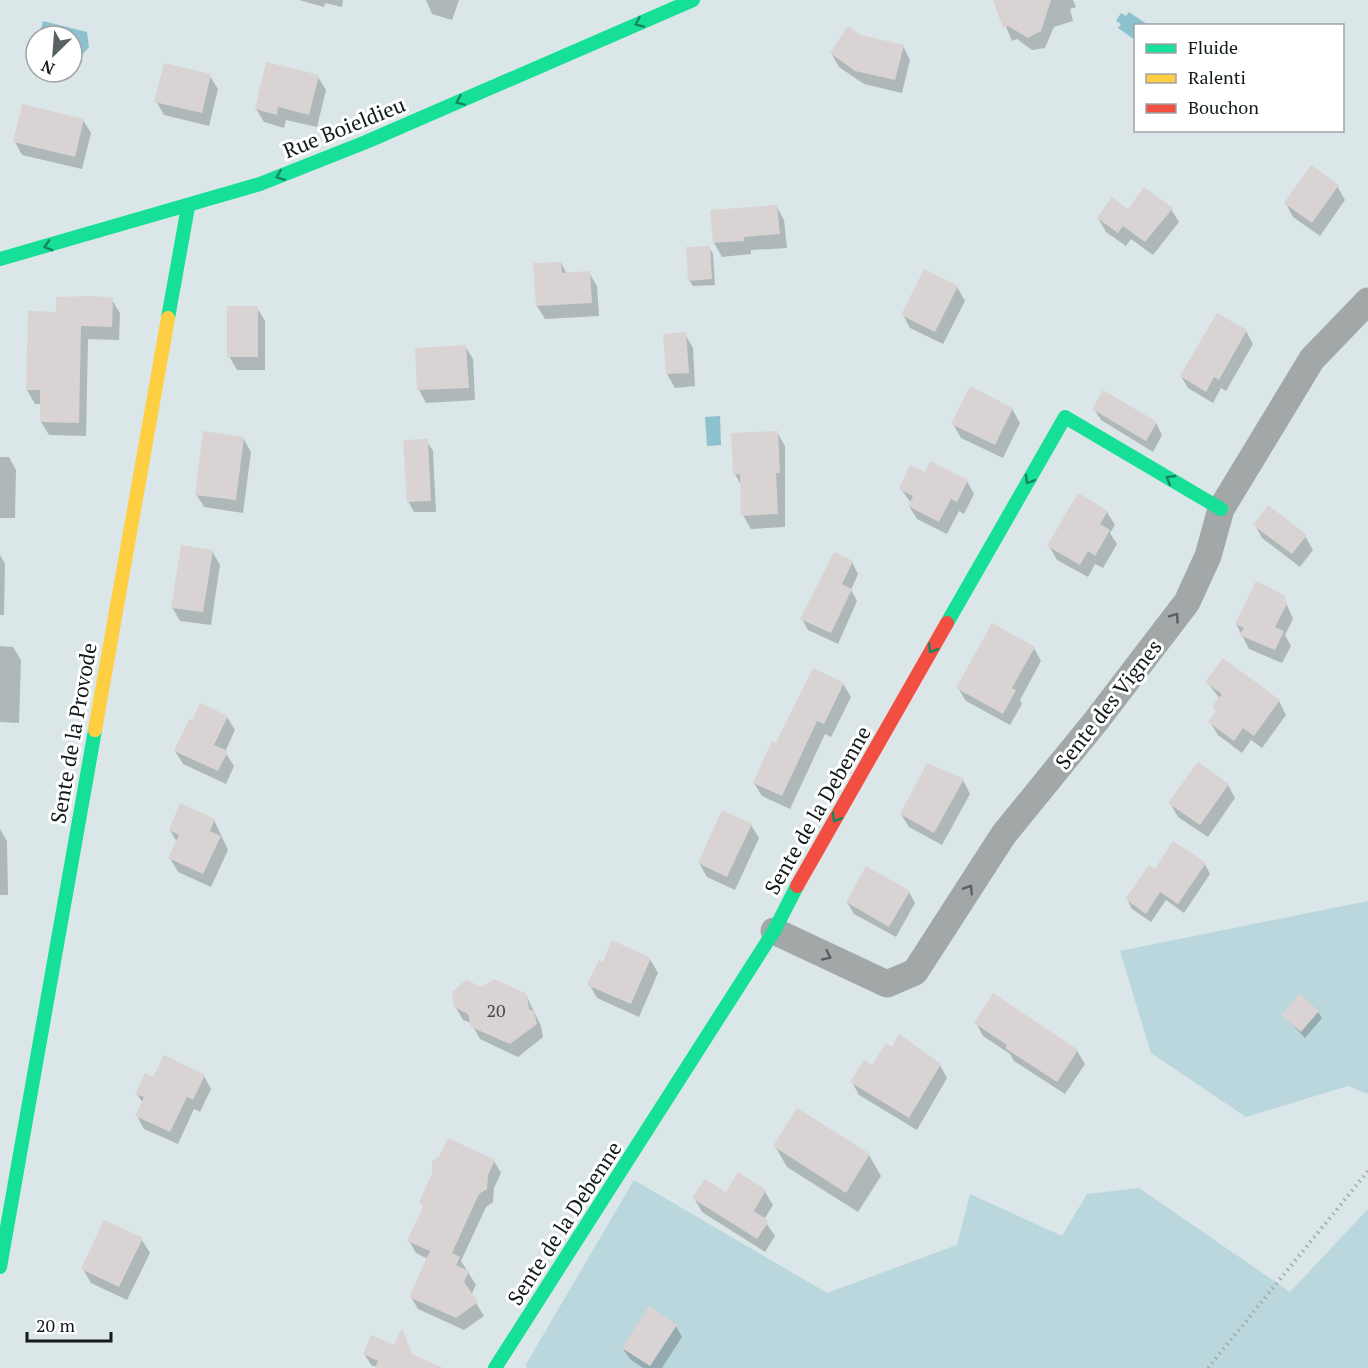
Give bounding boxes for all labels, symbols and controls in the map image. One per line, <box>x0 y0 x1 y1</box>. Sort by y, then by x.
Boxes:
one-way arrow <box>635 16 646 28</box>
north arrow <box>24 24 84 84</box>
legend <box>1134 24 1344 132</box>
text: Fluide <box>1188 35 1238 59</box>
text: N <box>38 55 58 80</box>
text: Ralenti <box>1188 65 1246 89</box>
street label: Rue Boieldieu <box>279 90 409 164</box>
one-way arrow <box>456 94 467 106</box>
text: Bouchon <box>1188 95 1259 119</box>
one-way arrow <box>276 169 287 181</box>
one-way arrow <box>43 238 53 251</box>
one-way arrow <box>1025 474 1036 484</box>
one-way arrow <box>1166 475 1176 487</box>
one-way arrow <box>1168 613 1179 624</box>
street label: Sente des Vignes <box>1049 633 1167 775</box>
street label: Sente de la Provode <box>43 640 103 826</box>
one-way arrow <box>928 643 940 653</box>
street label: Sente de la Debenne <box>757 721 877 899</box>
one-way arrow <box>831 812 843 822</box>
one-way arrow <box>961 885 973 895</box>
one-way arrow <box>821 949 832 961</box>
house number: 20 <box>486 998 506 1022</box>
street label: Sente de la Debenne <box>501 1136 627 1310</box>
scale bar <box>27 1305 111 1343</box>
text: 20 m <box>36 1313 76 1337</box>

